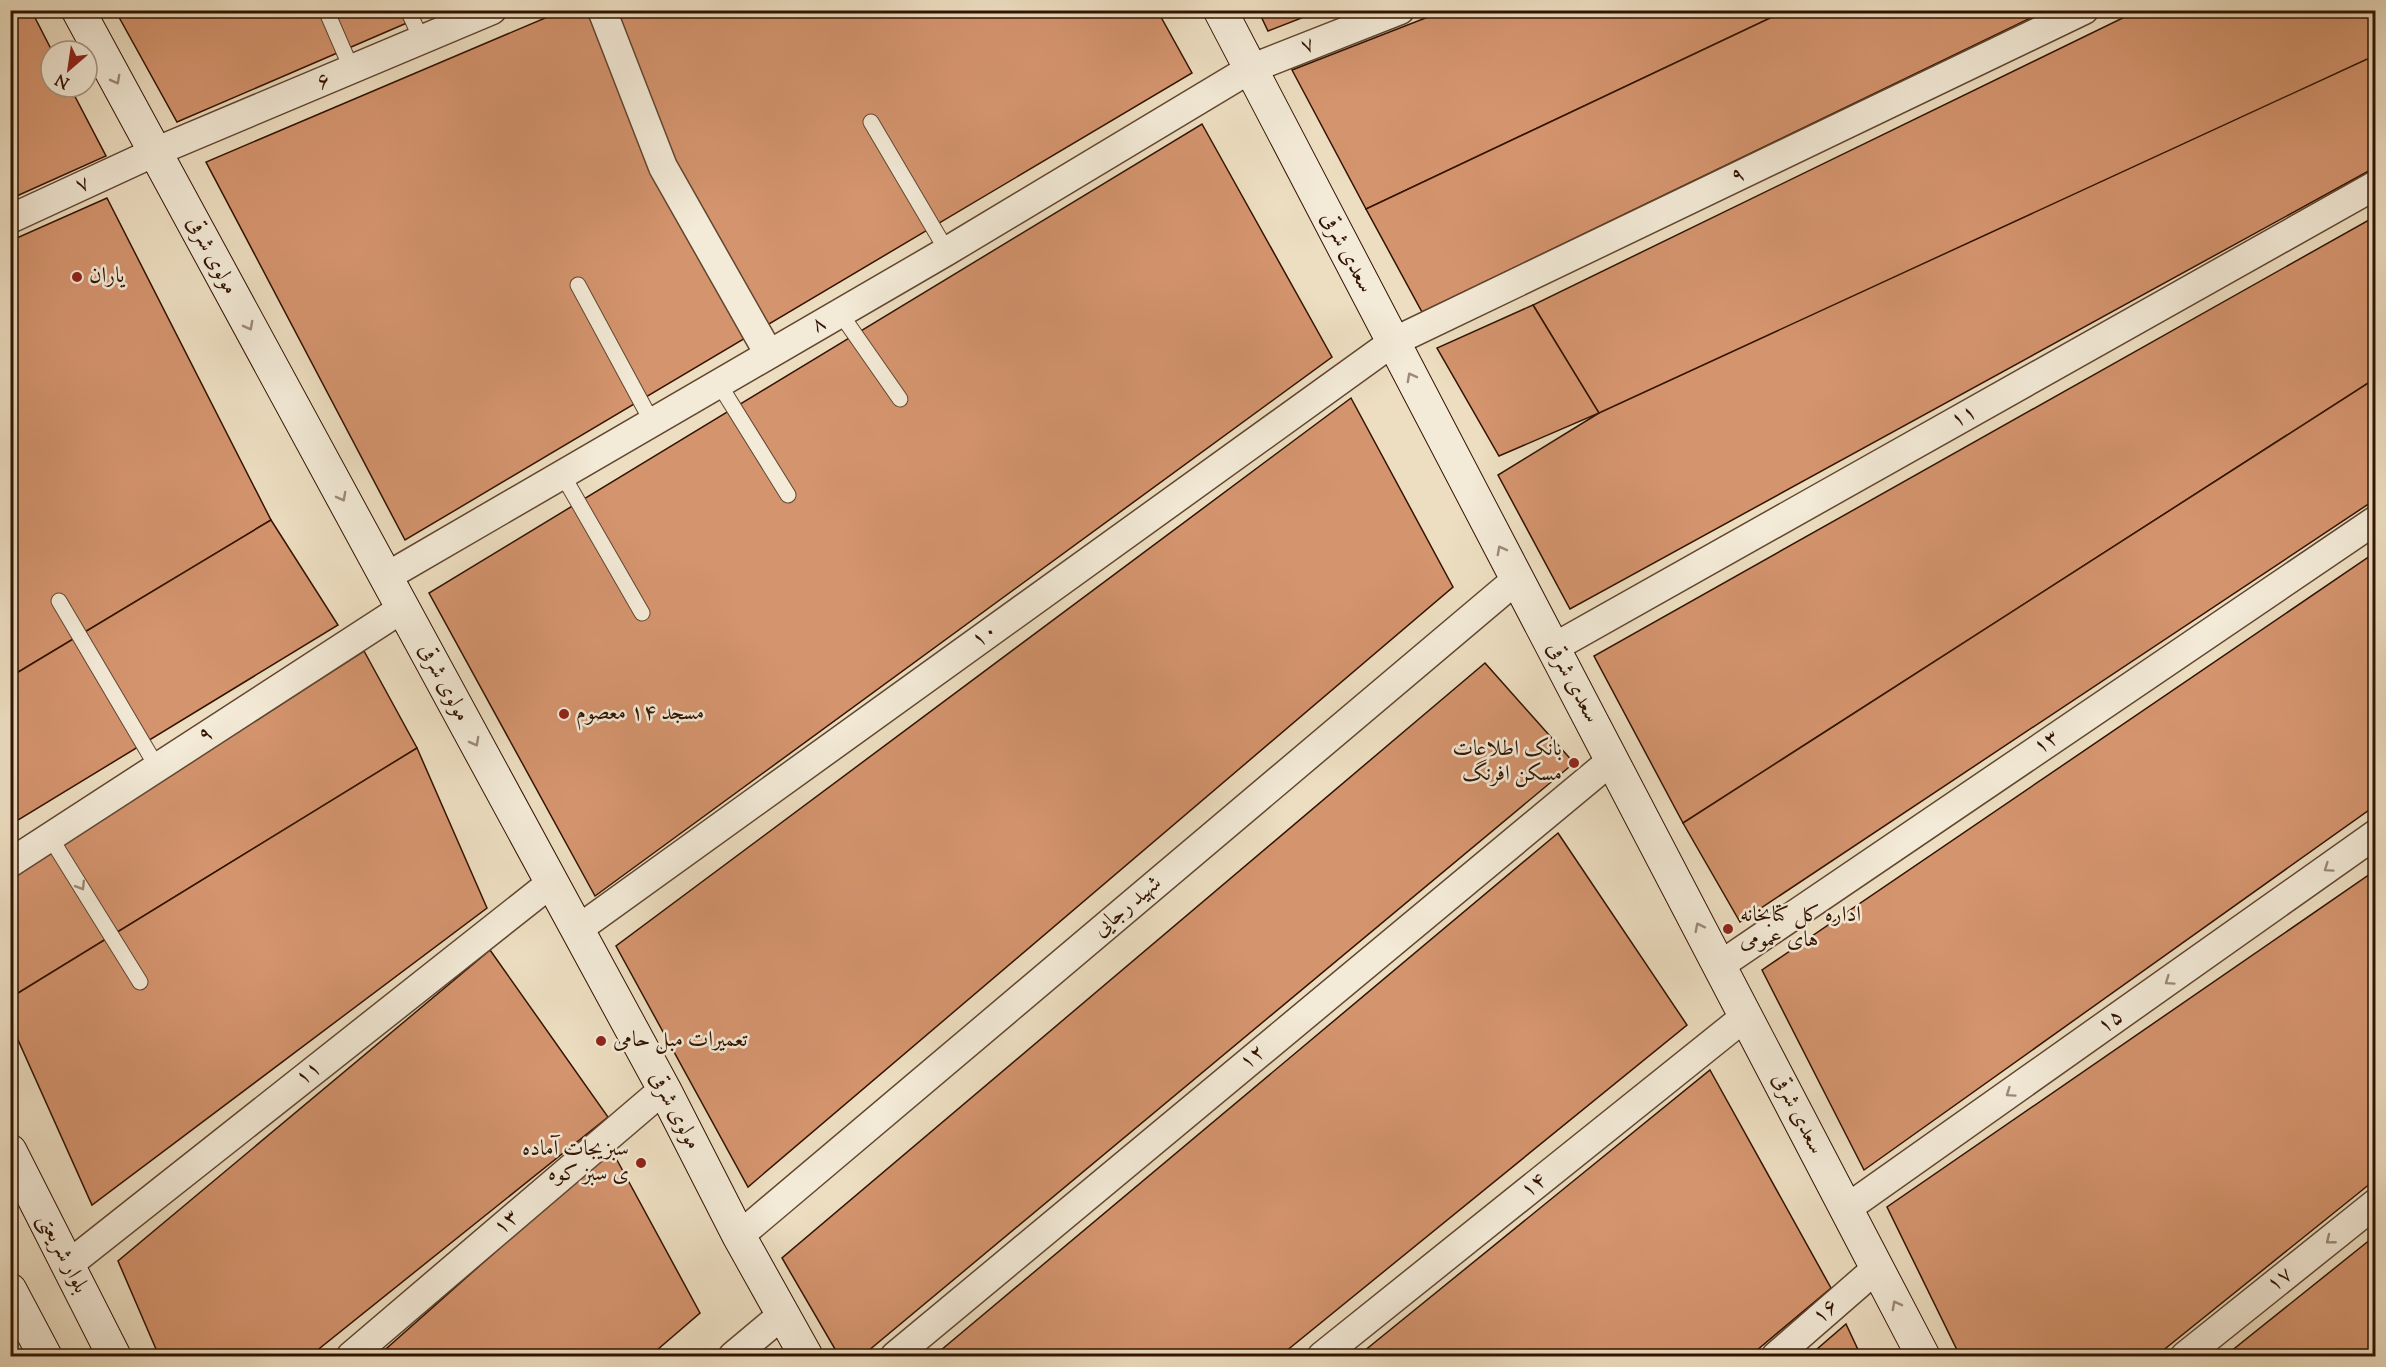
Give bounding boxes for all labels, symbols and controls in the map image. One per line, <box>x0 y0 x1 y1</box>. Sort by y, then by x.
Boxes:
street label: ۷ <box>1296 29 1320 63</box>
north arrow <box>39 39 99 99</box>
street label: ۶ <box>312 65 336 99</box>
text: N <box>52 67 74 93</box>
one-way arrow <box>109 74 120 85</box>
street label: ۹ <box>1725 159 1751 193</box>
street label: ۷ <box>70 168 96 202</box>
street label: سعدی شرقی <box>1311 207 1381 299</box>
street label: مولوی شرقی <box>177 211 245 301</box>
place label: یاران <box>89 261 126 293</box>
marker: یاران <box>70 270 84 284</box>
street label: ۸ <box>805 308 833 342</box>
one-way arrow <box>242 319 253 330</box>
one-way arrow <box>1407 373 1418 383</box>
street label: ۱۱ <box>1945 397 1983 437</box>
one-way arrow <box>335 491 346 501</box>
one-way arrow <box>1497 545 1508 556</box>
street label: ۱۰ <box>965 615 1005 657</box>
street label: سعدی شرقی <box>1537 637 1607 729</box>
street label: مولوی شرقی <box>409 638 477 728</box>
place label: مسجد ۱۴ معصوم <box>576 698 704 731</box>
marker: مسجد ۱۴ معصوم <box>557 707 571 721</box>
street label: ۹ <box>192 718 220 752</box>
street label: ۱۳ <box>2027 723 2067 763</box>
place label: بانک اطلاعات مسکن افرنگ <box>1453 734 1562 791</box>
one-way arrow <box>468 736 479 747</box>
marker: بانک اطلاعات مسکن افرنگ <box>1567 756 1581 770</box>
one-way arrow <box>2323 861 2334 872</box>
street label: شهید رجایی <box>1087 869 1169 945</box>
one-way arrow <box>73 880 84 891</box>
place label: اداره کل کتابخانه های عمومی <box>1740 900 1861 957</box>
marker: اداره کل کتابخانه های عمومی <box>1721 922 1735 936</box>
one-way arrow <box>1695 923 1706 933</box>
one-way arrow <box>2164 974 2175 985</box>
street label: ۱۵ <box>2091 1002 2131 1042</box>
place label: تعمیرات مبل حامی <box>613 1025 748 1057</box>
marker: تعمیرات مبل حامی <box>594 1034 608 1048</box>
street label: ۱۲ <box>1233 1037 1273 1079</box>
street label: ۱۱ <box>289 1053 329 1095</box>
street label: مولوی شرقی <box>640 1066 708 1156</box>
street label: سعدی شرقی <box>1763 1068 1831 1160</box>
one-way arrow <box>2005 1086 2016 1097</box>
place label: سبزیجات آماده ی سبز کوه <box>522 1134 629 1191</box>
marker: سبزیجات آماده ی سبز کوه <box>634 1156 648 1170</box>
street label: ۱۴ <box>1514 1165 1554 1207</box>
street label: ۱۳ <box>487 1202 527 1244</box>
street label: بلوار شریعتی <box>28 1209 96 1299</box>
one-way arrow <box>2326 1233 2337 1244</box>
street label: ۱۷ <box>2260 1259 2300 1301</box>
street label: ۱۶ <box>1806 1291 1846 1333</box>
one-way arrow <box>1892 1300 1903 1311</box>

